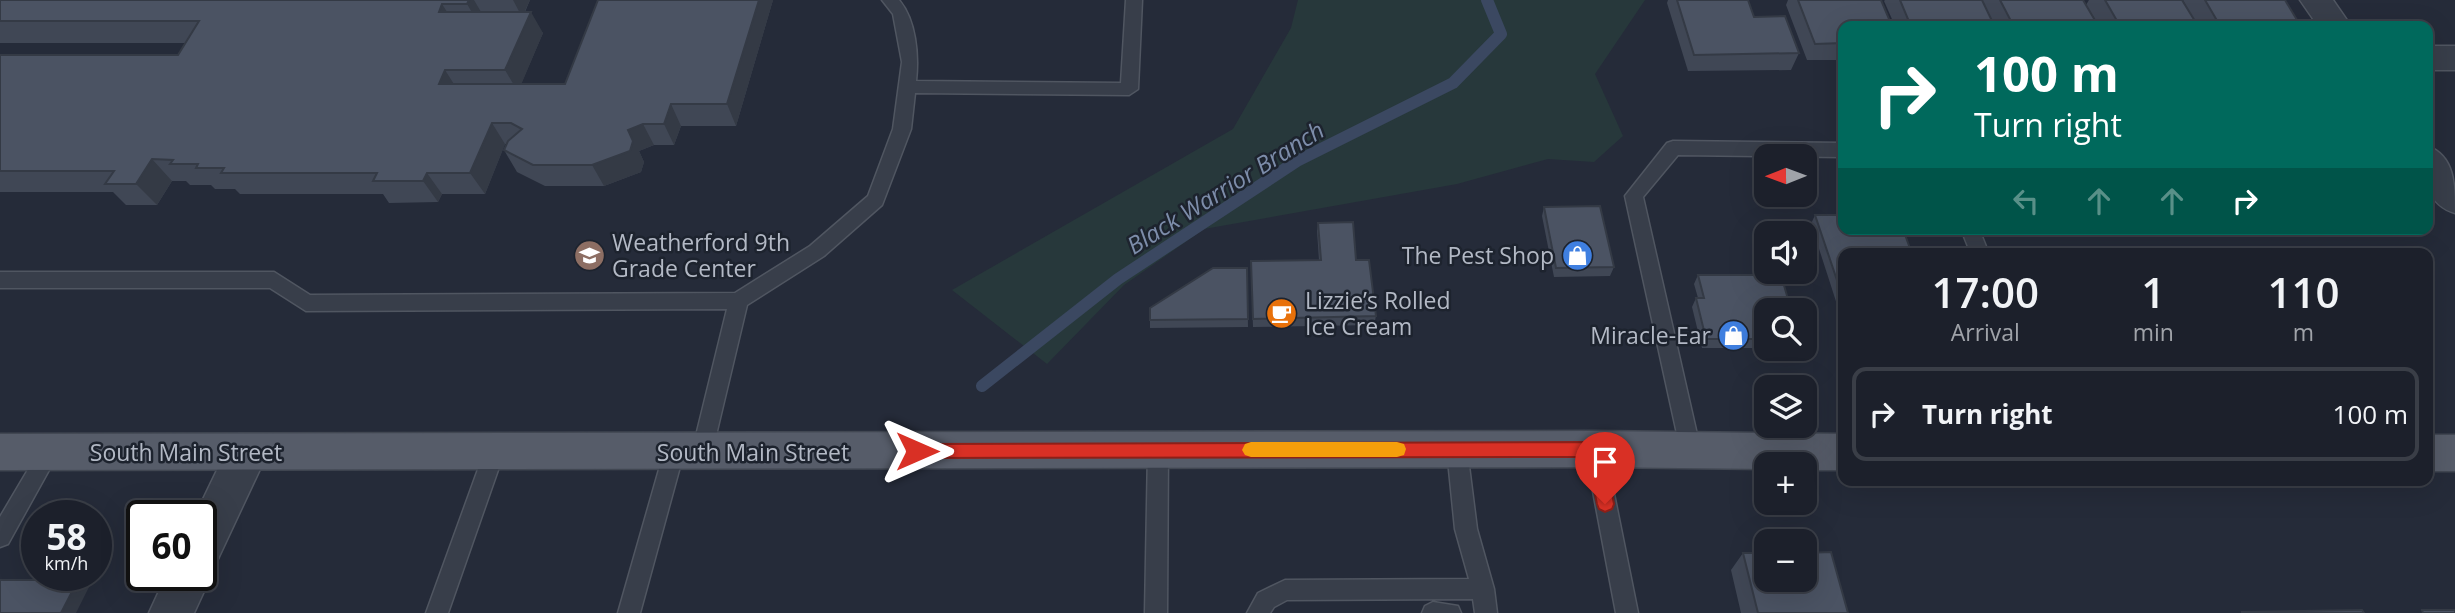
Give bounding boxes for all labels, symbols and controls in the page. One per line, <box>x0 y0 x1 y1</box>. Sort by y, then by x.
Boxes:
text: 100 m <box>1974 40 2119 106</box>
icon: right <box>1859 49 1950 140</box>
text: Turn right <box>1974 103 2122 146</box>
water label: Black Warrior Branch <box>1120 113 1330 261</box>
north arrow <box>1754 144 1816 206</box>
map controls <box>1754 144 1817 592</box>
icon: left <box>2007 182 2045 220</box>
icon: ahead <box>2080 182 2118 220</box>
icon: ahead <box>2153 182 2191 220</box>
icon: right <box>2226 182 2264 220</box>
button: sound <box>1754 221 1817 284</box>
place label: Weatherford 9th Grade Center <box>612 226 790 284</box>
school or university icon: Weatherford 9th Grade Center <box>572 238 606 272</box>
shop icon: The Pest Shop <box>1560 238 1594 272</box>
place label: The Pest Shop <box>1402 239 1554 271</box>
text: 17:00 <box>1932 263 2039 320</box>
text: 1 <box>2141 263 2165 320</box>
text: 110 <box>2267 263 2339 320</box>
place label: Lizzie’s Rolled Ice Cream <box>1305 284 1451 342</box>
cafe icon: Lizzie’s Rolled Ice Cream <box>1265 296 1299 330</box>
button: search <box>1754 298 1817 361</box>
text: Arrival <box>1951 316 2020 348</box>
text: min <box>2133 316 2174 348</box>
text: m <box>2293 316 2314 348</box>
shop icon: Miracle-Ear <box>1717 318 1751 352</box>
place label: Miracle-Ear <box>1590 319 1712 351</box>
button: layers <box>1754 375 1817 438</box>
icon: right <box>1863 395 1901 433</box>
text: Turn right <box>1922 396 2053 432</box>
text: 100 m <box>2333 396 2408 432</box>
position arrow <box>880 414 954 488</box>
pin <box>1575 432 1635 504</box>
street label: South Main Street <box>90 436 282 468</box>
street label: South Main Street <box>657 436 849 468</box>
icon: arrive <box>1586 443 1624 481</box>
button: + <box>1754 452 1817 515</box>
speed limit sign: 60 <box>126 500 217 591</box>
text: 58 <box>46 513 87 560</box>
button: − <box>1754 529 1817 592</box>
text: km/h <box>45 551 88 575</box>

